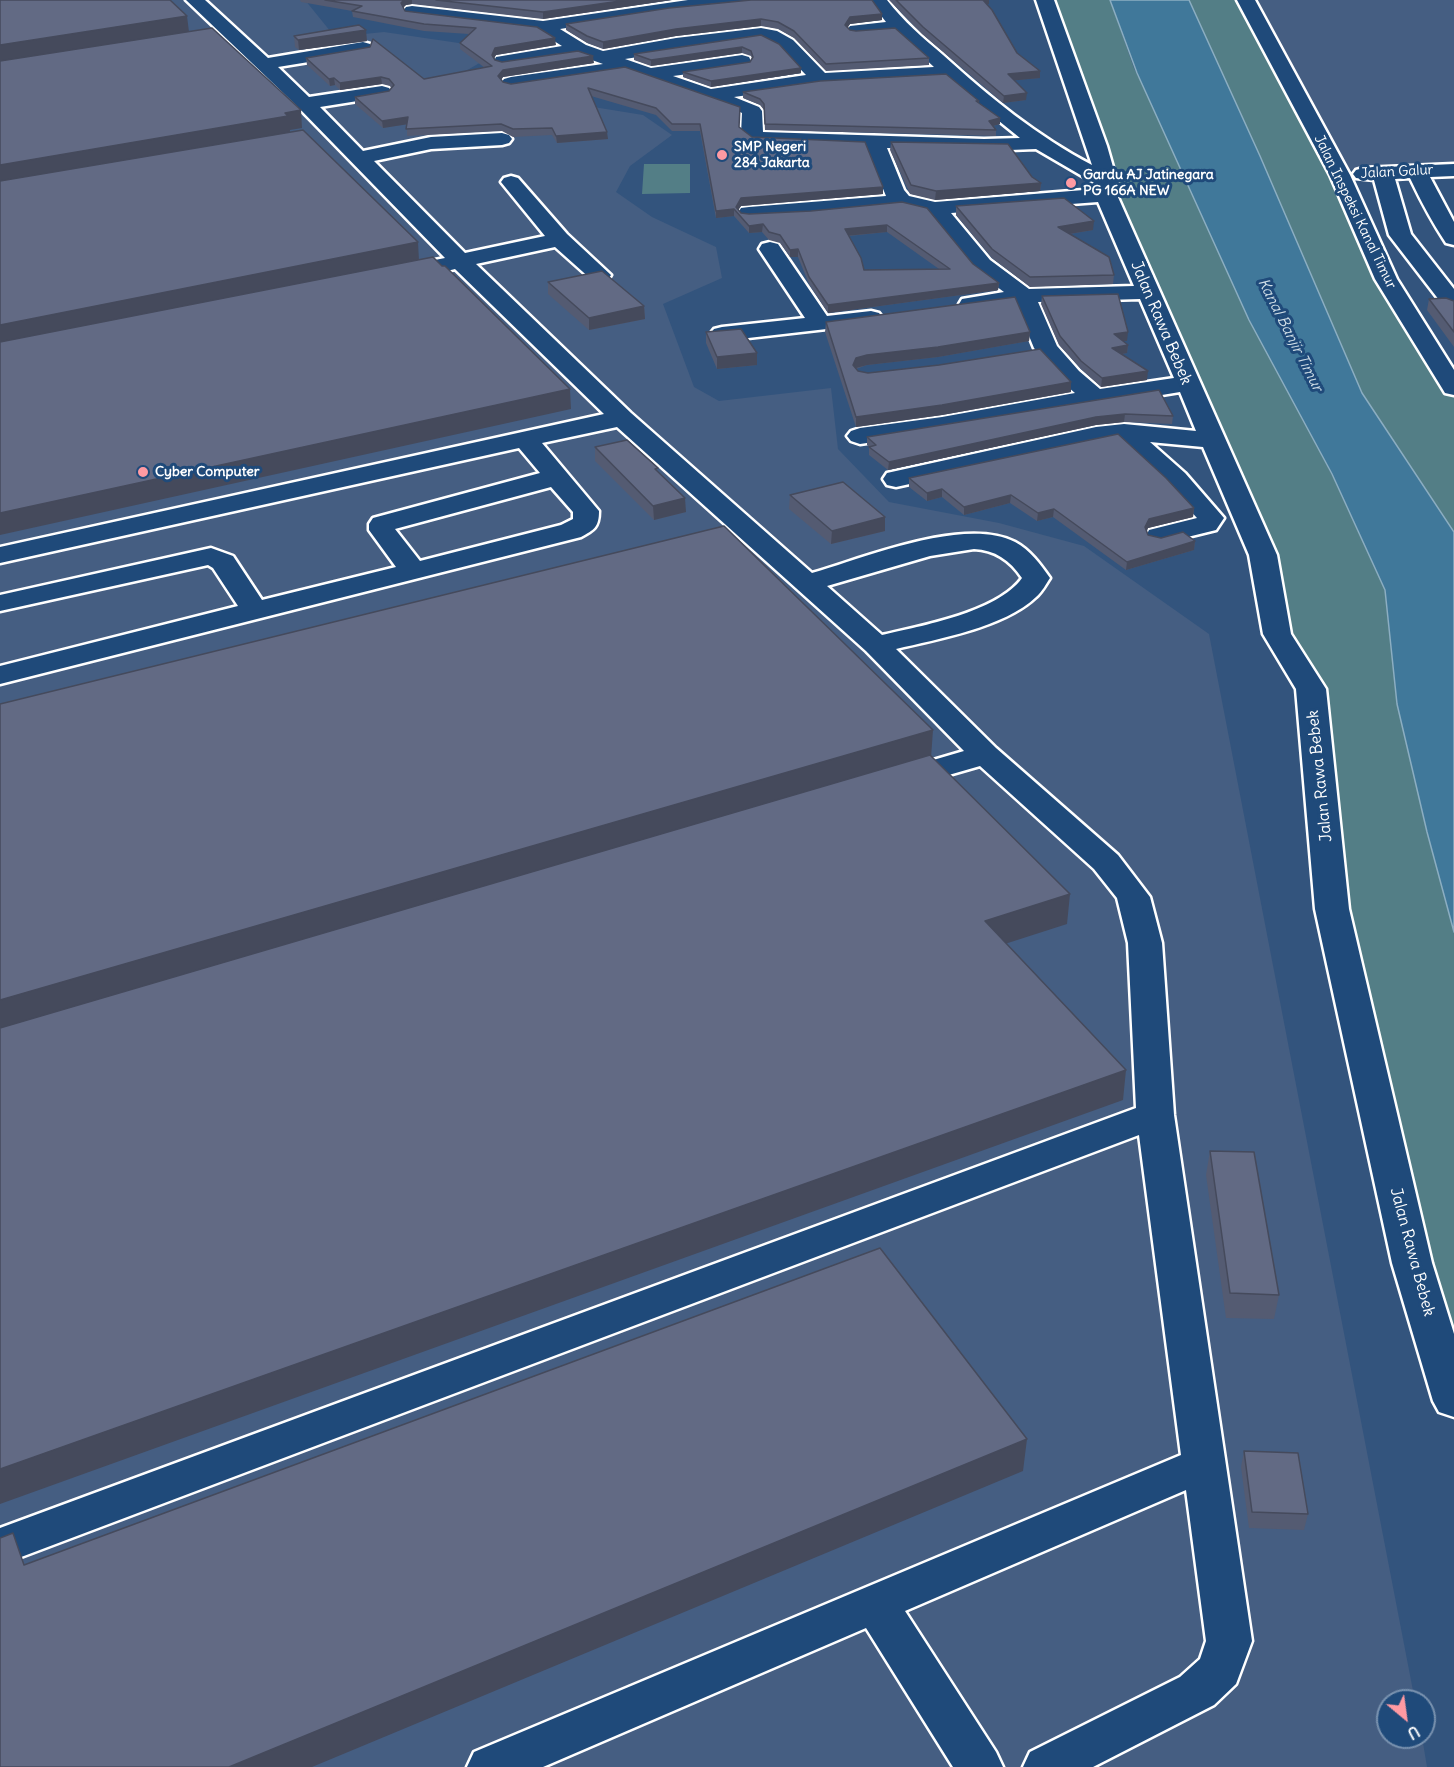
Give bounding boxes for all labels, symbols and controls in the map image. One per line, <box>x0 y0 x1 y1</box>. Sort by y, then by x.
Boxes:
street label: Jalan Inspeksi Kanal Timur <box>1310 132 1400 292</box>
place label: SMP Negeri 284 Jakarta <box>734 139 810 172</box>
marker: SMP Negeri 284 Jakarta <box>715 148 729 162</box>
street label: Jalan Galur <box>1360 162 1434 182</box>
place label: Gardu AJ Jatinegara PG 166A NEW <box>1083 167 1214 200</box>
marker: Gardu AJ Jatinegara PG 166A NEW <box>1064 176 1078 190</box>
street label: Jalan Rawa Bebek <box>1126 258 1196 388</box>
water label: Kanal Banjir Timur <box>1254 275 1326 395</box>
place label: Cyber Computer <box>155 464 259 480</box>
marker: Cyber Computer <box>136 465 150 479</box>
street label: Jalan Rawa Bebek <box>1304 709 1336 843</box>
street label: Jalan Rawa Bebek <box>1386 1186 1438 1318</box>
north arrow <box>1376 1689 1436 1749</box>
text: U <box>1404 1722 1423 1744</box>

